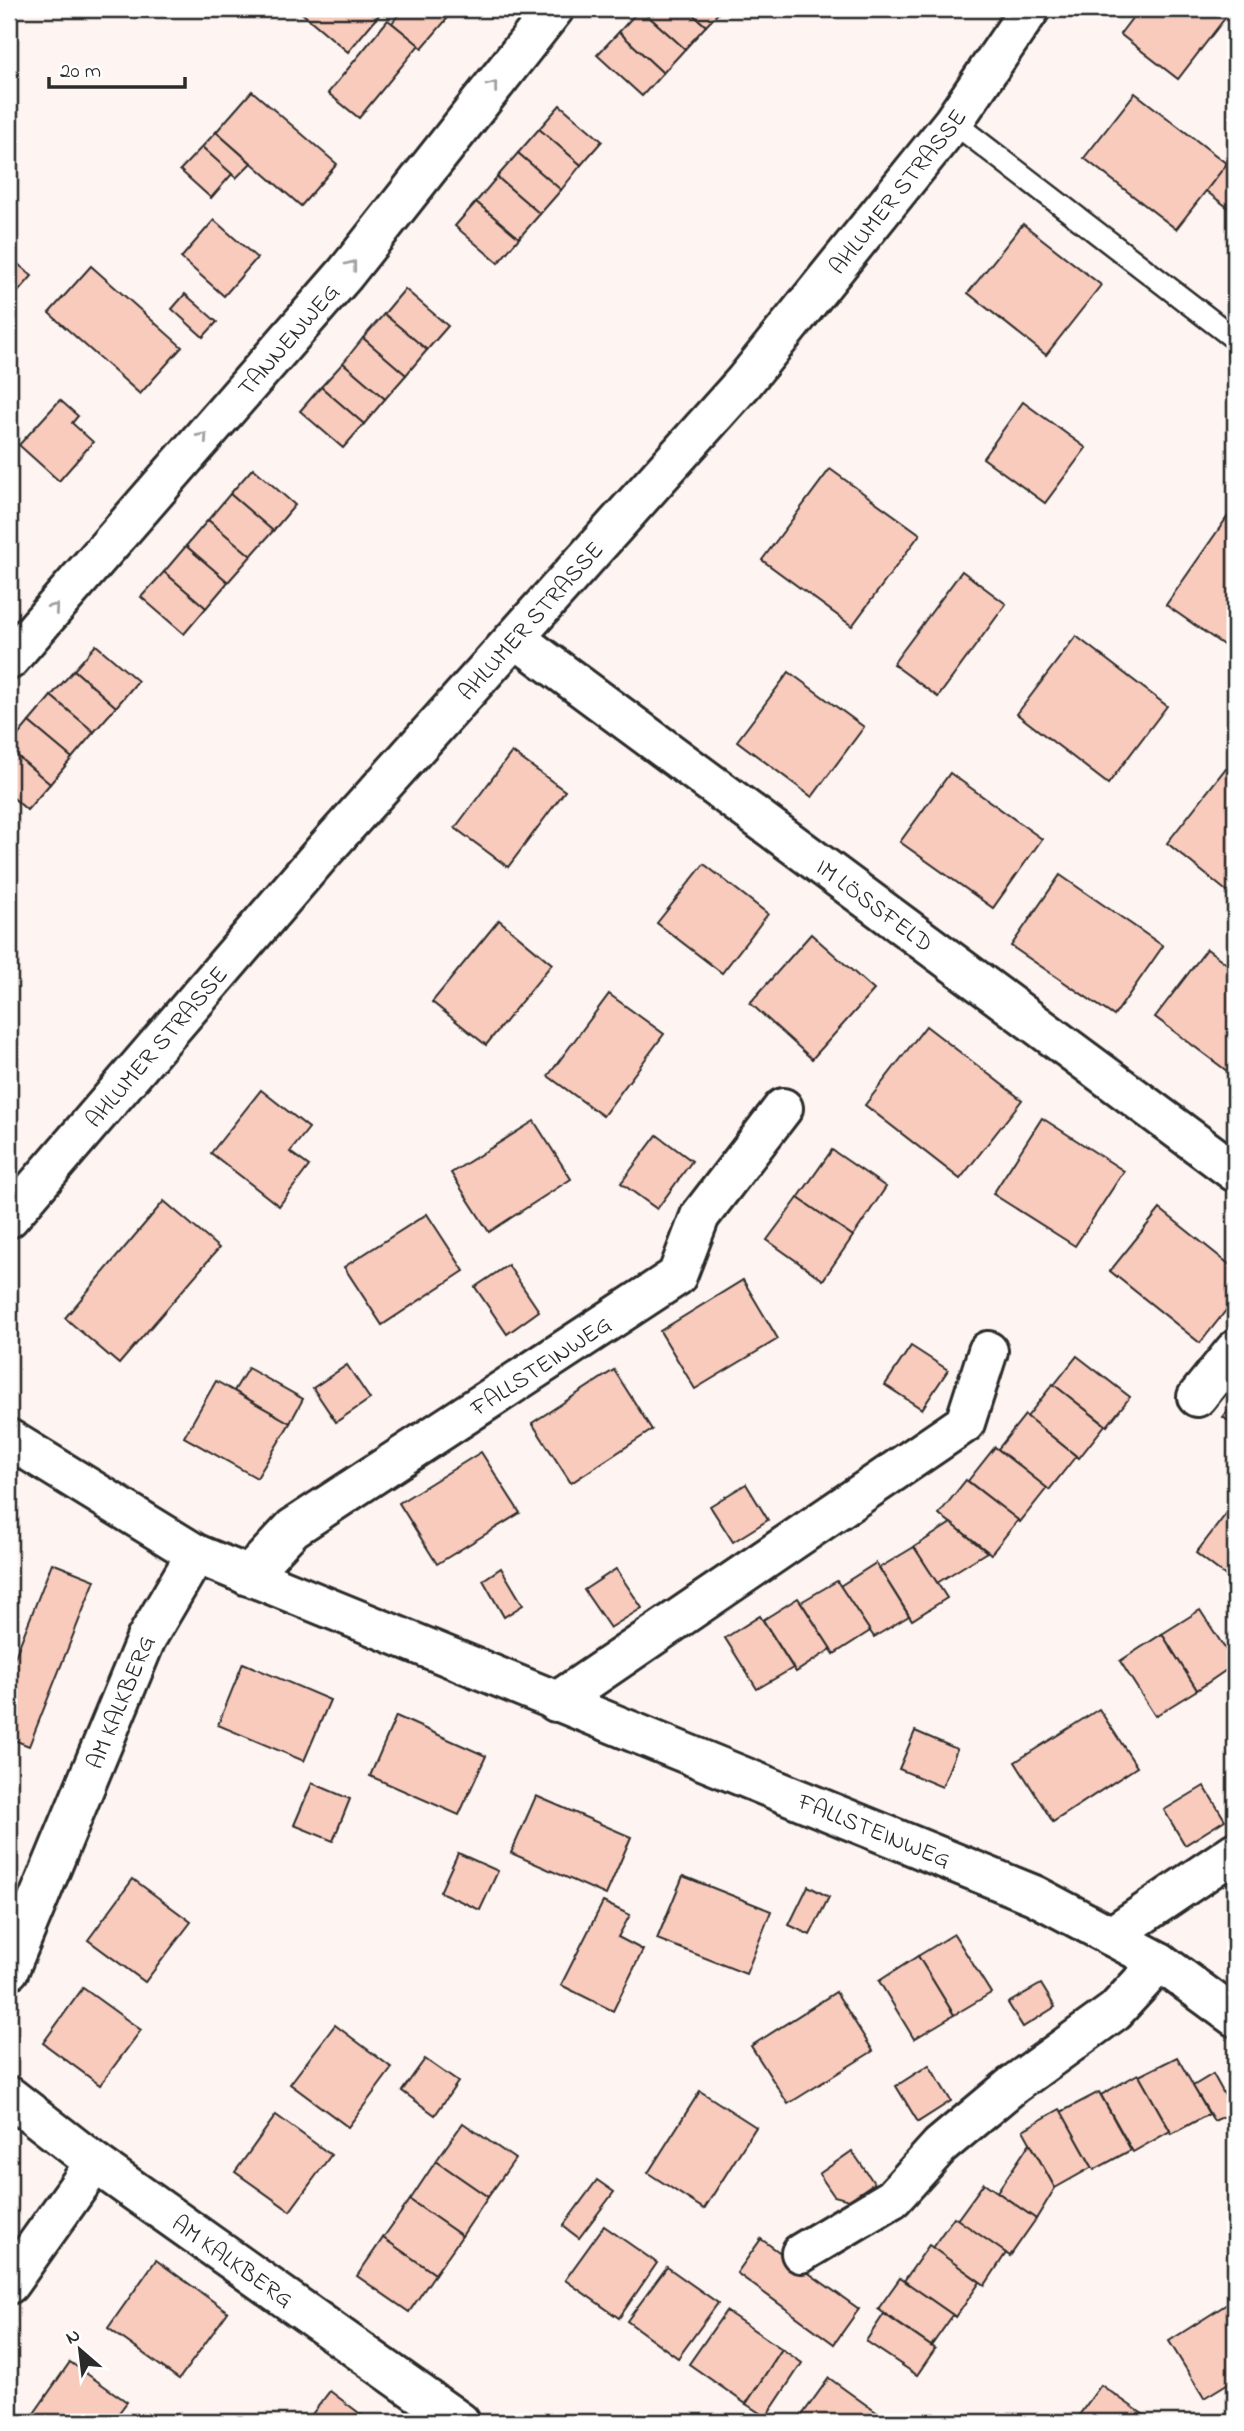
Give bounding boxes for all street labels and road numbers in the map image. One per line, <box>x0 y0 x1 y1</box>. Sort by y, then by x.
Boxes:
street label: AHLUMER STRASSE <box>822 103 977 283</box>
street label: TANNENWEG <box>231 277 349 405</box>
street label: AHLUMER STRASSE <box>451 535 613 710</box>
street label: IM LÖSSFELD <box>807 852 939 962</box>
street label: AHLUMER STRASSE <box>78 959 238 1137</box>
street label: FALLSTEINWEG <box>464 1309 619 1427</box>
street label: AM KALKBERG <box>79 1631 165 1775</box>
street label: FALLSTEINWEG <box>791 1785 955 1879</box>
street label: AM KALKBERG <box>163 2208 299 2318</box>

